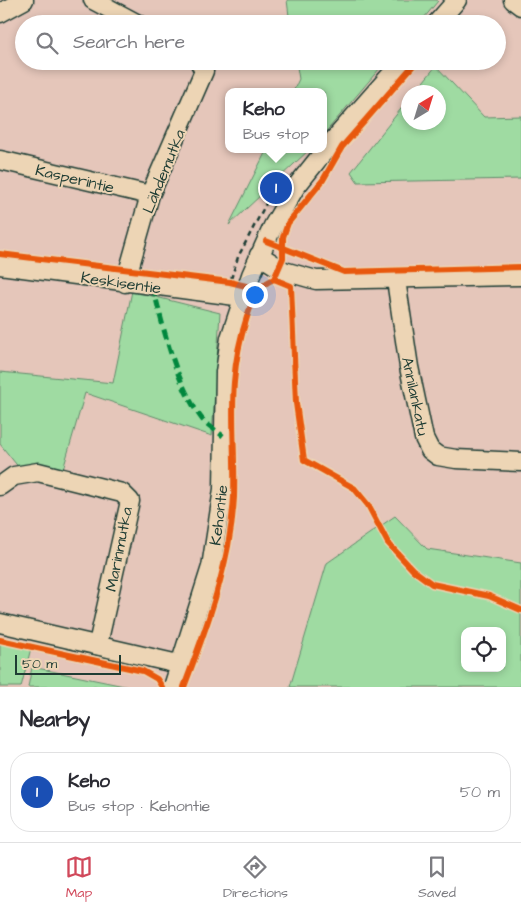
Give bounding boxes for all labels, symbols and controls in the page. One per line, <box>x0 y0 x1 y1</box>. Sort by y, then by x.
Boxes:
search box <box>15 15 506 70</box>
icon: search <box>33 29 61 57</box>
text: Search here <box>73 29 185 56</box>
north arrow <box>401 85 446 130</box>
popup <box>225 88 327 153</box>
text: Keho <box>243 96 285 123</box>
text: Bus stop <box>243 123 309 145</box>
street label: Lähdemutka <box>137 126 191 217</box>
street label: Kasperintie <box>33 159 117 199</box>
pin: 1 <box>260 169 292 207</box>
street label: Keskisentie <box>79 266 163 300</box>
your location <box>242 282 268 308</box>
street label: Annilankatu <box>396 355 434 438</box>
street label: Kehontie <box>204 483 234 547</box>
street label: Marinmutka <box>100 505 138 593</box>
map controls <box>461 627 506 672</box>
button: locate <box>461 627 506 672</box>
scale bar <box>15 652 121 675</box>
text: 50 m <box>22 654 57 674</box>
text: Nearby <box>20 705 90 734</box>
text: Keho <box>68 768 110 795</box>
text: 1 <box>36 781 38 803</box>
text: 50 m <box>460 781 500 803</box>
text: Bus stop · Kehontie <box>68 795 210 817</box>
tab: Map <box>65 853 93 903</box>
tab: Directions <box>223 853 288 903</box>
tab: Saved <box>418 853 456 903</box>

